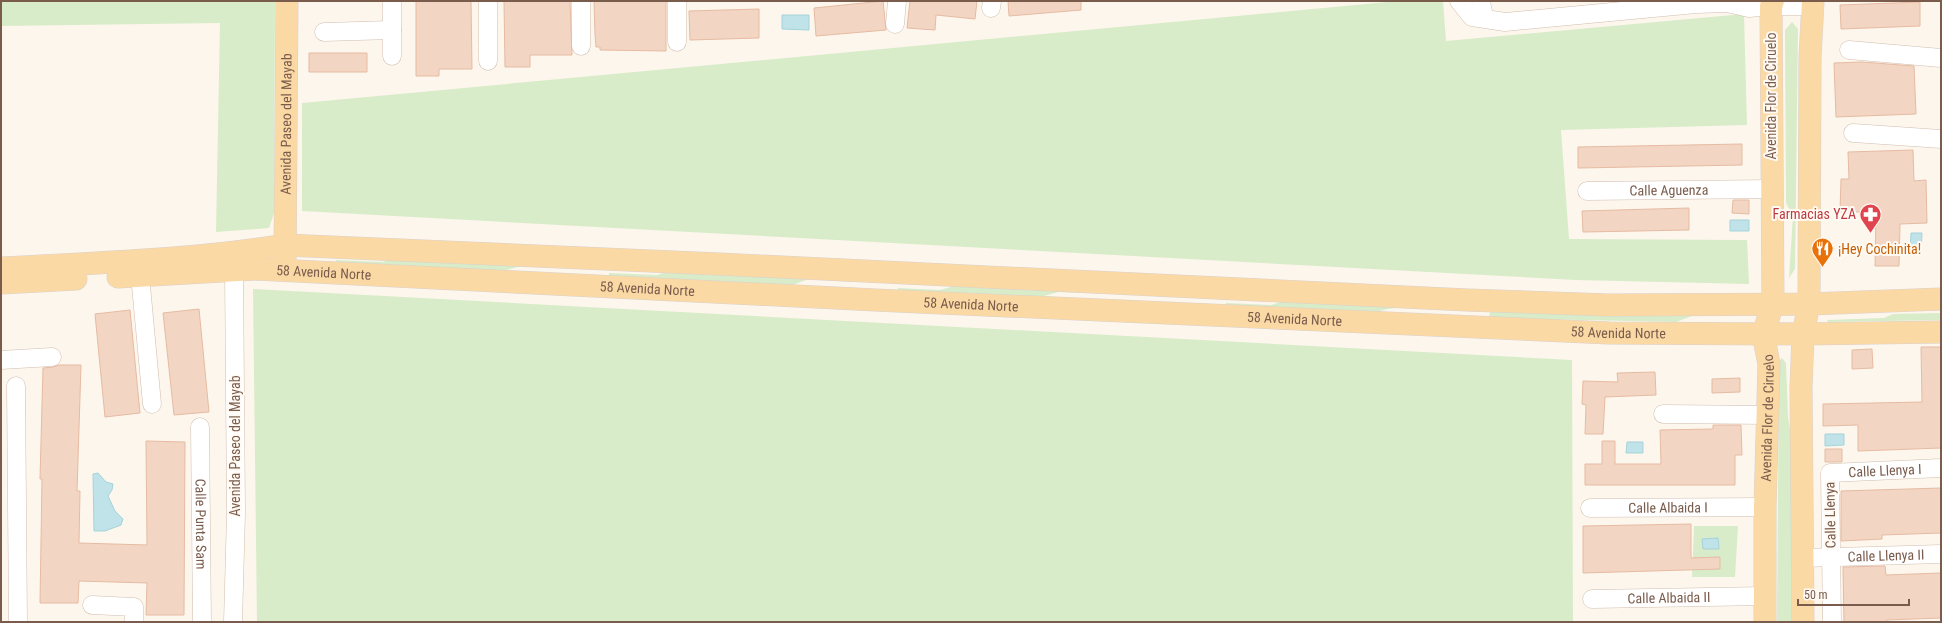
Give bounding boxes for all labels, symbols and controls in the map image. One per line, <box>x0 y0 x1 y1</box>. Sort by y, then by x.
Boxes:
street label: Avenida Flor de Ciruelo <box>1763 32 1779 160</box>
street label: Avenida Paseo del Mayab <box>278 53 295 195</box>
street label: Calle Aguenza <box>1629 182 1709 199</box>
pharmacy icon: Farmacias YZA <box>1858 201 1884 234</box>
place label: Farmacias YZA <box>1772 206 1856 222</box>
restaurant icon: ¡Hey Cochinita! <box>1809 236 1835 269</box>
place label: ¡Hey Cochinita! <box>1838 241 1921 257</box>
street label: 58 Avenida Norte <box>276 262 372 283</box>
street label: 58 Avenida Norte <box>599 278 696 299</box>
street label: 58 Avenida Norte <box>923 294 1019 314</box>
street label: 58 Avenida Norte <box>1247 309 1343 329</box>
street label: 58 Avenida Norte <box>1570 323 1666 341</box>
street label: Avenida Flor de Ciruelo <box>1758 353 1777 482</box>
street label: Avenida Paseo del Mayab <box>227 375 243 517</box>
street label: Calle Llenya I <box>1848 461 1922 480</box>
street label: Calle Punta Sam <box>193 479 209 569</box>
street label: Calle Llenya <box>1821 482 1839 548</box>
street label: Calle Albaida I <box>1628 499 1708 516</box>
street label: Calle Llenya II <box>1847 546 1925 565</box>
scale bar <box>1798 581 1909 607</box>
text: 50 m <box>1804 588 1828 602</box>
street label: Calle Albaida II <box>1627 589 1711 606</box>

